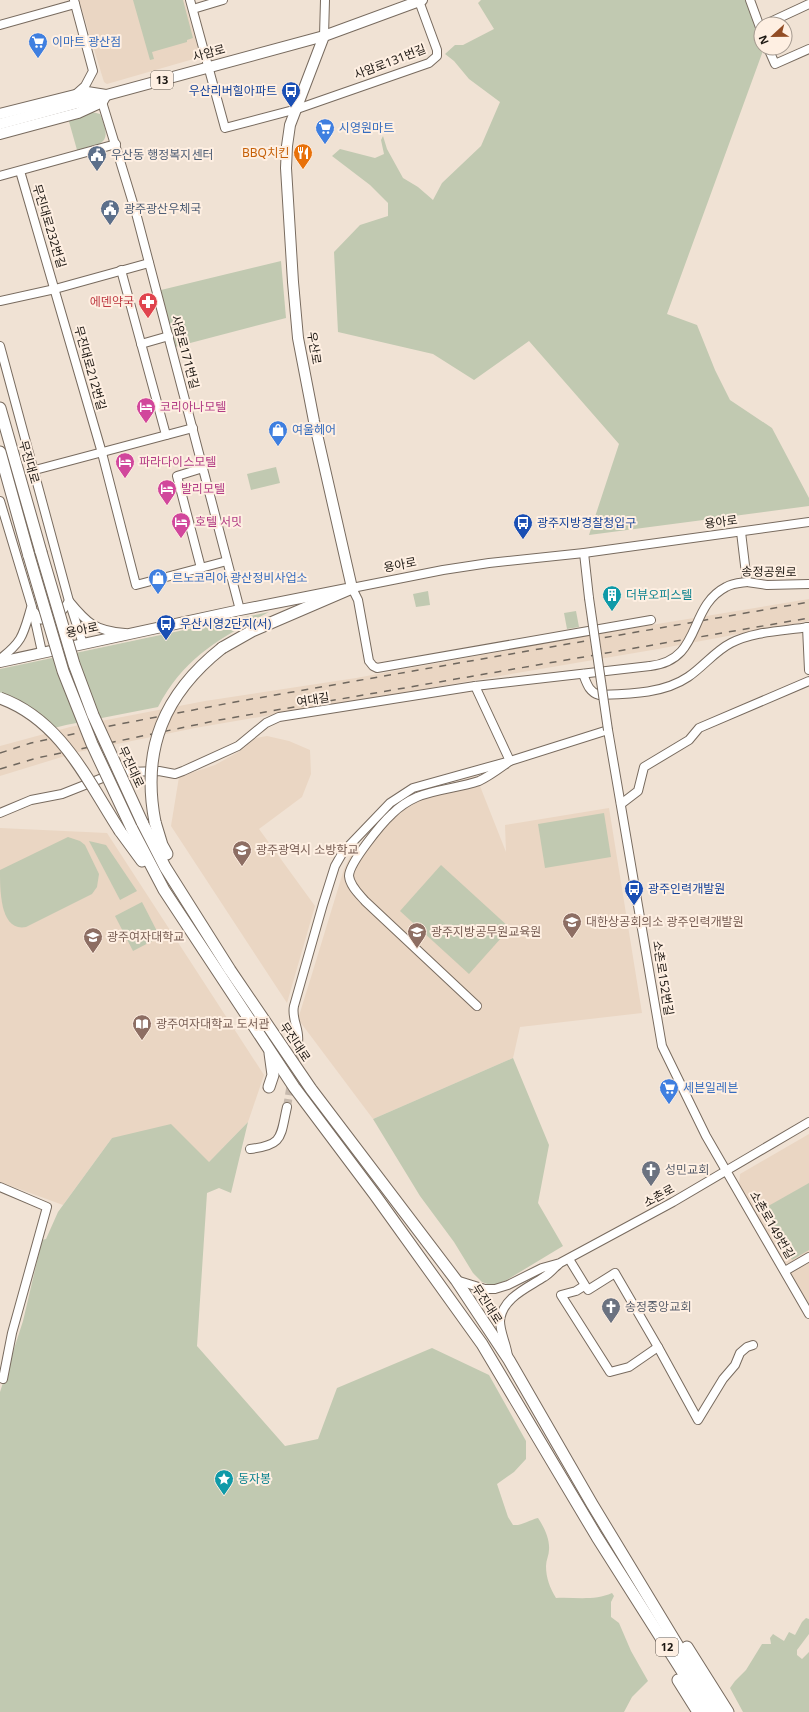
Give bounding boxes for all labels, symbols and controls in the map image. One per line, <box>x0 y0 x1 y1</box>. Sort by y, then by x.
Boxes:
north arrow <box>753 16 793 56</box>
supermarket icon: 이마트 광산점 <box>27 31 49 59</box>
place label: 이마트 광산점 <box>52 33 121 50</box>
text: N <box>755 33 772 47</box>
street label: 사암로 <box>191 40 227 65</box>
street label: 사암로131번길 <box>351 40 428 83</box>
road number: 13 <box>151 71 173 89</box>
bus stop icon: 우산리버힐아파트 <box>280 80 302 108</box>
place label: 우산리버힐아파트 <box>189 82 277 99</box>
supermarket icon: 시영원마트 <box>314 117 336 145</box>
place label: 시영원마트 <box>339 119 394 136</box>
restaurant icon: BBQ치킨 <box>292 142 314 170</box>
public building icon: 우산동 행정복지센터 <box>86 144 108 172</box>
place label: BBQ치킨 <box>242 144 289 161</box>
place label: 우산동 행정복지센터 <box>111 146 213 163</box>
street label: 무진대로232번길 <box>29 182 70 270</box>
public building icon: 광주광산우체국 <box>99 198 121 226</box>
place label: 광주광산우체국 <box>124 200 201 217</box>
pharmacy icon: 에덴약국 <box>137 291 159 319</box>
place label: 에덴약국 <box>90 293 134 310</box>
street label: 사암로171번길 <box>167 313 204 391</box>
street label: 무진대로212번길 <box>70 324 111 412</box>
street label: 우산로 <box>304 330 325 366</box>
hotel icon: 코리아나모텔 <box>135 396 157 424</box>
place label: 코리아나모텔 <box>160 398 226 415</box>
shop icon: 여울헤어 <box>267 419 289 447</box>
place label: 여울헤어 <box>292 421 336 438</box>
street label: 무진대로 <box>15 438 44 485</box>
hotel icon: 파라다이스모텔 <box>114 451 136 479</box>
place label: 파라다이스모텔 <box>139 453 216 470</box>
hotel icon: 발리모텔 <box>156 478 178 506</box>
place label: 발리모텔 <box>181 480 225 497</box>
hotel icon: 호텔 서밋 <box>170 511 192 539</box>
street label: 용아로 <box>703 511 738 532</box>
bus stop icon: 광주지방경찰청입구 <box>512 512 534 540</box>
place label: 호텔 서밋 <box>195 513 242 530</box>
place label: 광주지방경찰청입구 <box>537 514 636 531</box>
street label: 용아로 <box>382 553 418 576</box>
street label: 송정공원로 <box>741 563 797 580</box>
shop icon: 르노코리아 광산정비사업소 <box>147 567 169 595</box>
place label: 르노코리아 광산정비사업소 <box>172 569 308 586</box>
building icon: 더뷰오피스텔 <box>601 584 623 612</box>
place label: 더뷰오피스텔 <box>626 586 692 603</box>
bus stop icon: 우산시영2단지(서) <box>155 613 177 641</box>
place label: 우산시영2단지(서) <box>180 615 272 632</box>
street label: 용아로 <box>64 618 100 641</box>
street label: 여대길 <box>295 689 331 710</box>
street label: 무진대로 <box>114 743 148 790</box>
school or university icon: 광주광역시 소방학교 <box>231 839 253 867</box>
place label: 광주광역시 소방학교 <box>256 841 358 858</box>
bus stop icon: 광주인력개발원 <box>623 878 645 906</box>
place label: 광주인력개발원 <box>648 880 725 897</box>
school or university icon: 대한상공회의소 광주인력개발원 <box>561 911 583 939</box>
place label: 대한상공회의소 광주인력개발원 <box>586 913 744 930</box>
school or university icon: 광주지방공무원교육원 <box>406 921 428 949</box>
place label: 광주지방공무원교육원 <box>431 923 541 940</box>
school or university icon: 광주여자대학교 <box>82 926 104 954</box>
place label: 광주여자대학교 <box>107 928 184 945</box>
street label: 소촌로152번길 <box>649 939 678 1017</box>
library icon: 광주여자대학교 도서관 <box>131 1013 153 1041</box>
place label: 광주여자대학교 도서관 <box>156 1015 270 1032</box>
street label: 무진대로 <box>276 1019 315 1065</box>
supermarket icon: 세븐일레븐 <box>658 1077 680 1105</box>
place label: 세븐일레븐 <box>683 1079 738 1096</box>
church icon: 성민교회 <box>640 1159 662 1187</box>
place label: 성민교회 <box>665 1161 709 1178</box>
street label: 소촌로 <box>640 1180 677 1211</box>
street label: 소촌로149번길 <box>746 1188 799 1262</box>
street label: 무진대로 <box>468 1281 507 1327</box>
church icon: 송정중앙교회 <box>600 1296 622 1324</box>
place label: 송정중앙교회 <box>625 1298 691 1315</box>
place icon: 동자봉 <box>213 1468 235 1496</box>
place label: 동자봉 <box>238 1470 271 1487</box>
road number: 12 <box>656 1638 678 1656</box>

